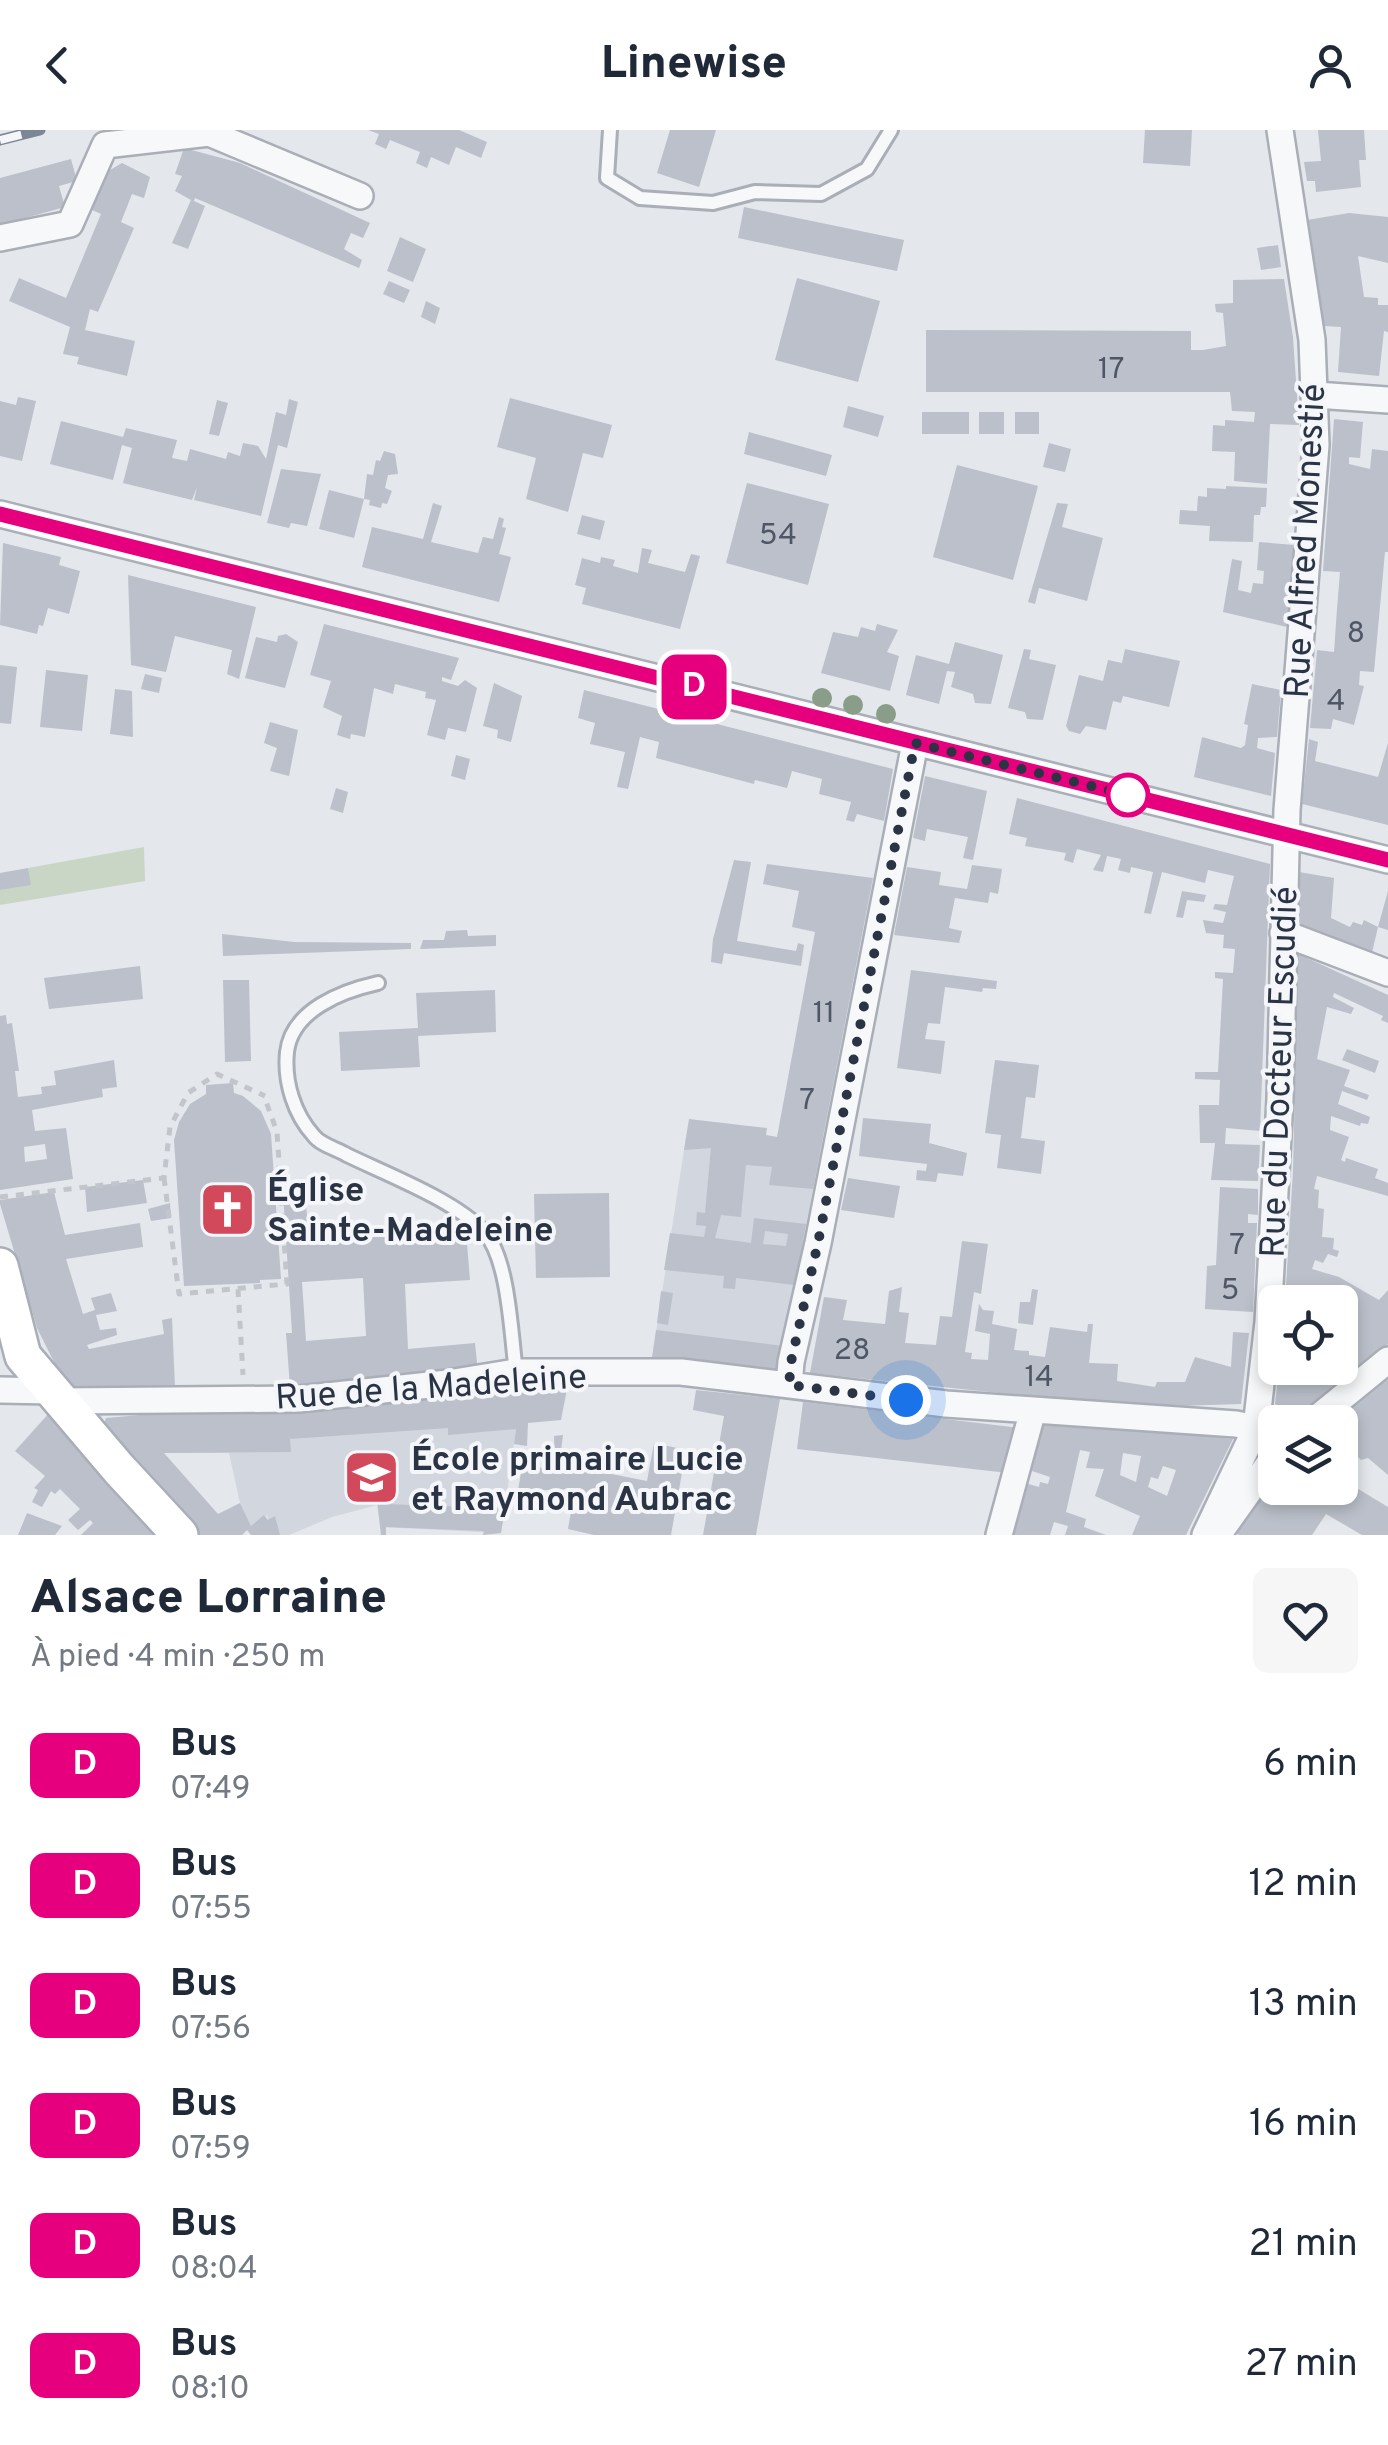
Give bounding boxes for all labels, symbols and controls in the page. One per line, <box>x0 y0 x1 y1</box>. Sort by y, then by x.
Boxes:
text: Linewise <box>601 37 787 94</box>
icon: back <box>30 38 85 93</box>
icon: person <box>1303 38 1358 93</box>
house number: 17 <box>1098 352 1124 389</box>
street label: Rue Alfred Monestié <box>1277 383 1337 700</box>
house number: 54 <box>759 518 797 555</box>
house number: 8 <box>1347 616 1365 653</box>
line badge: D <box>662 654 726 720</box>
text: D <box>682 665 706 709</box>
house number: 4 <box>1327 684 1345 721</box>
unlabelled marker <box>1107 774 1149 816</box>
street label: Rue du Docteur Escudié <box>1253 886 1309 1259</box>
house number: 11 <box>813 996 835 1033</box>
house number: 7 <box>799 1083 815 1120</box>
place label: Église Sainte-Madeleine <box>267 1169 553 1254</box>
church icon: Église Sainte-Madeleine <box>198 1179 258 1239</box>
house number: 7 <box>1229 1228 1245 1265</box>
house number: 5 <box>1221 1273 1239 1310</box>
map controls <box>1258 1285 1358 1505</box>
button: locate <box>1258 1285 1358 1385</box>
house number: 28 <box>834 1333 870 1370</box>
street label: Rue de la Madeleine <box>274 1356 589 1422</box>
house number: 14 <box>1024 1360 1054 1397</box>
your location <box>881 1375 931 1425</box>
button: layers <box>1258 1405 1358 1505</box>
place label: École primaire Lucie et Raymond Aubrac <box>411 1438 744 1523</box>
school or university icon: École primaire Lucie et Raymond Aubrac <box>342 1448 402 1508</box>
button: heart <box>1253 1568 1358 1673</box>
text: Alsace Lorraine <box>30 1570 387 1630</box>
text: À pied · 4 min · 250 m <box>30 1638 325 1678</box>
text: Bus <box>170 1721 237 1770</box>
text: 6 min <box>1263 1741 1358 1790</box>
text: D <box>73 1743 97 1787</box>
text: 07:49 <box>170 1770 251 1810</box>
text: Bus <box>170 1841 237 1890</box>
text: 12 min <box>1248 1861 1358 1910</box>
text: D <box>73 1863 97 1907</box>
text: 07:55 <box>170 1890 252 1930</box>
text: Bus <box>170 1961 237 2010</box>
text: 13 min <box>1249 1981 1358 2030</box>
text: D <box>73 1983 97 2027</box>
text: 07:56 <box>170 2010 251 2050</box>
text: Bus <box>170 2081 237 2130</box>
text: 16 min <box>1249 2101 1358 2150</box>
text: D <box>73 2103 97 2147</box>
text: 07:59 <box>170 2130 251 2170</box>
text: Bus <box>170 2201 237 2250</box>
text: 21 min <box>1248 2221 1358 2270</box>
text: D <box>73 2223 97 2267</box>
text: 08:04 <box>170 2250 258 2290</box>
text: Bus <box>170 2321 237 2370</box>
text: 27 min <box>1245 2341 1358 2390</box>
text: D <box>73 2343 97 2387</box>
text: 08:10 <box>170 2370 250 2410</box>

